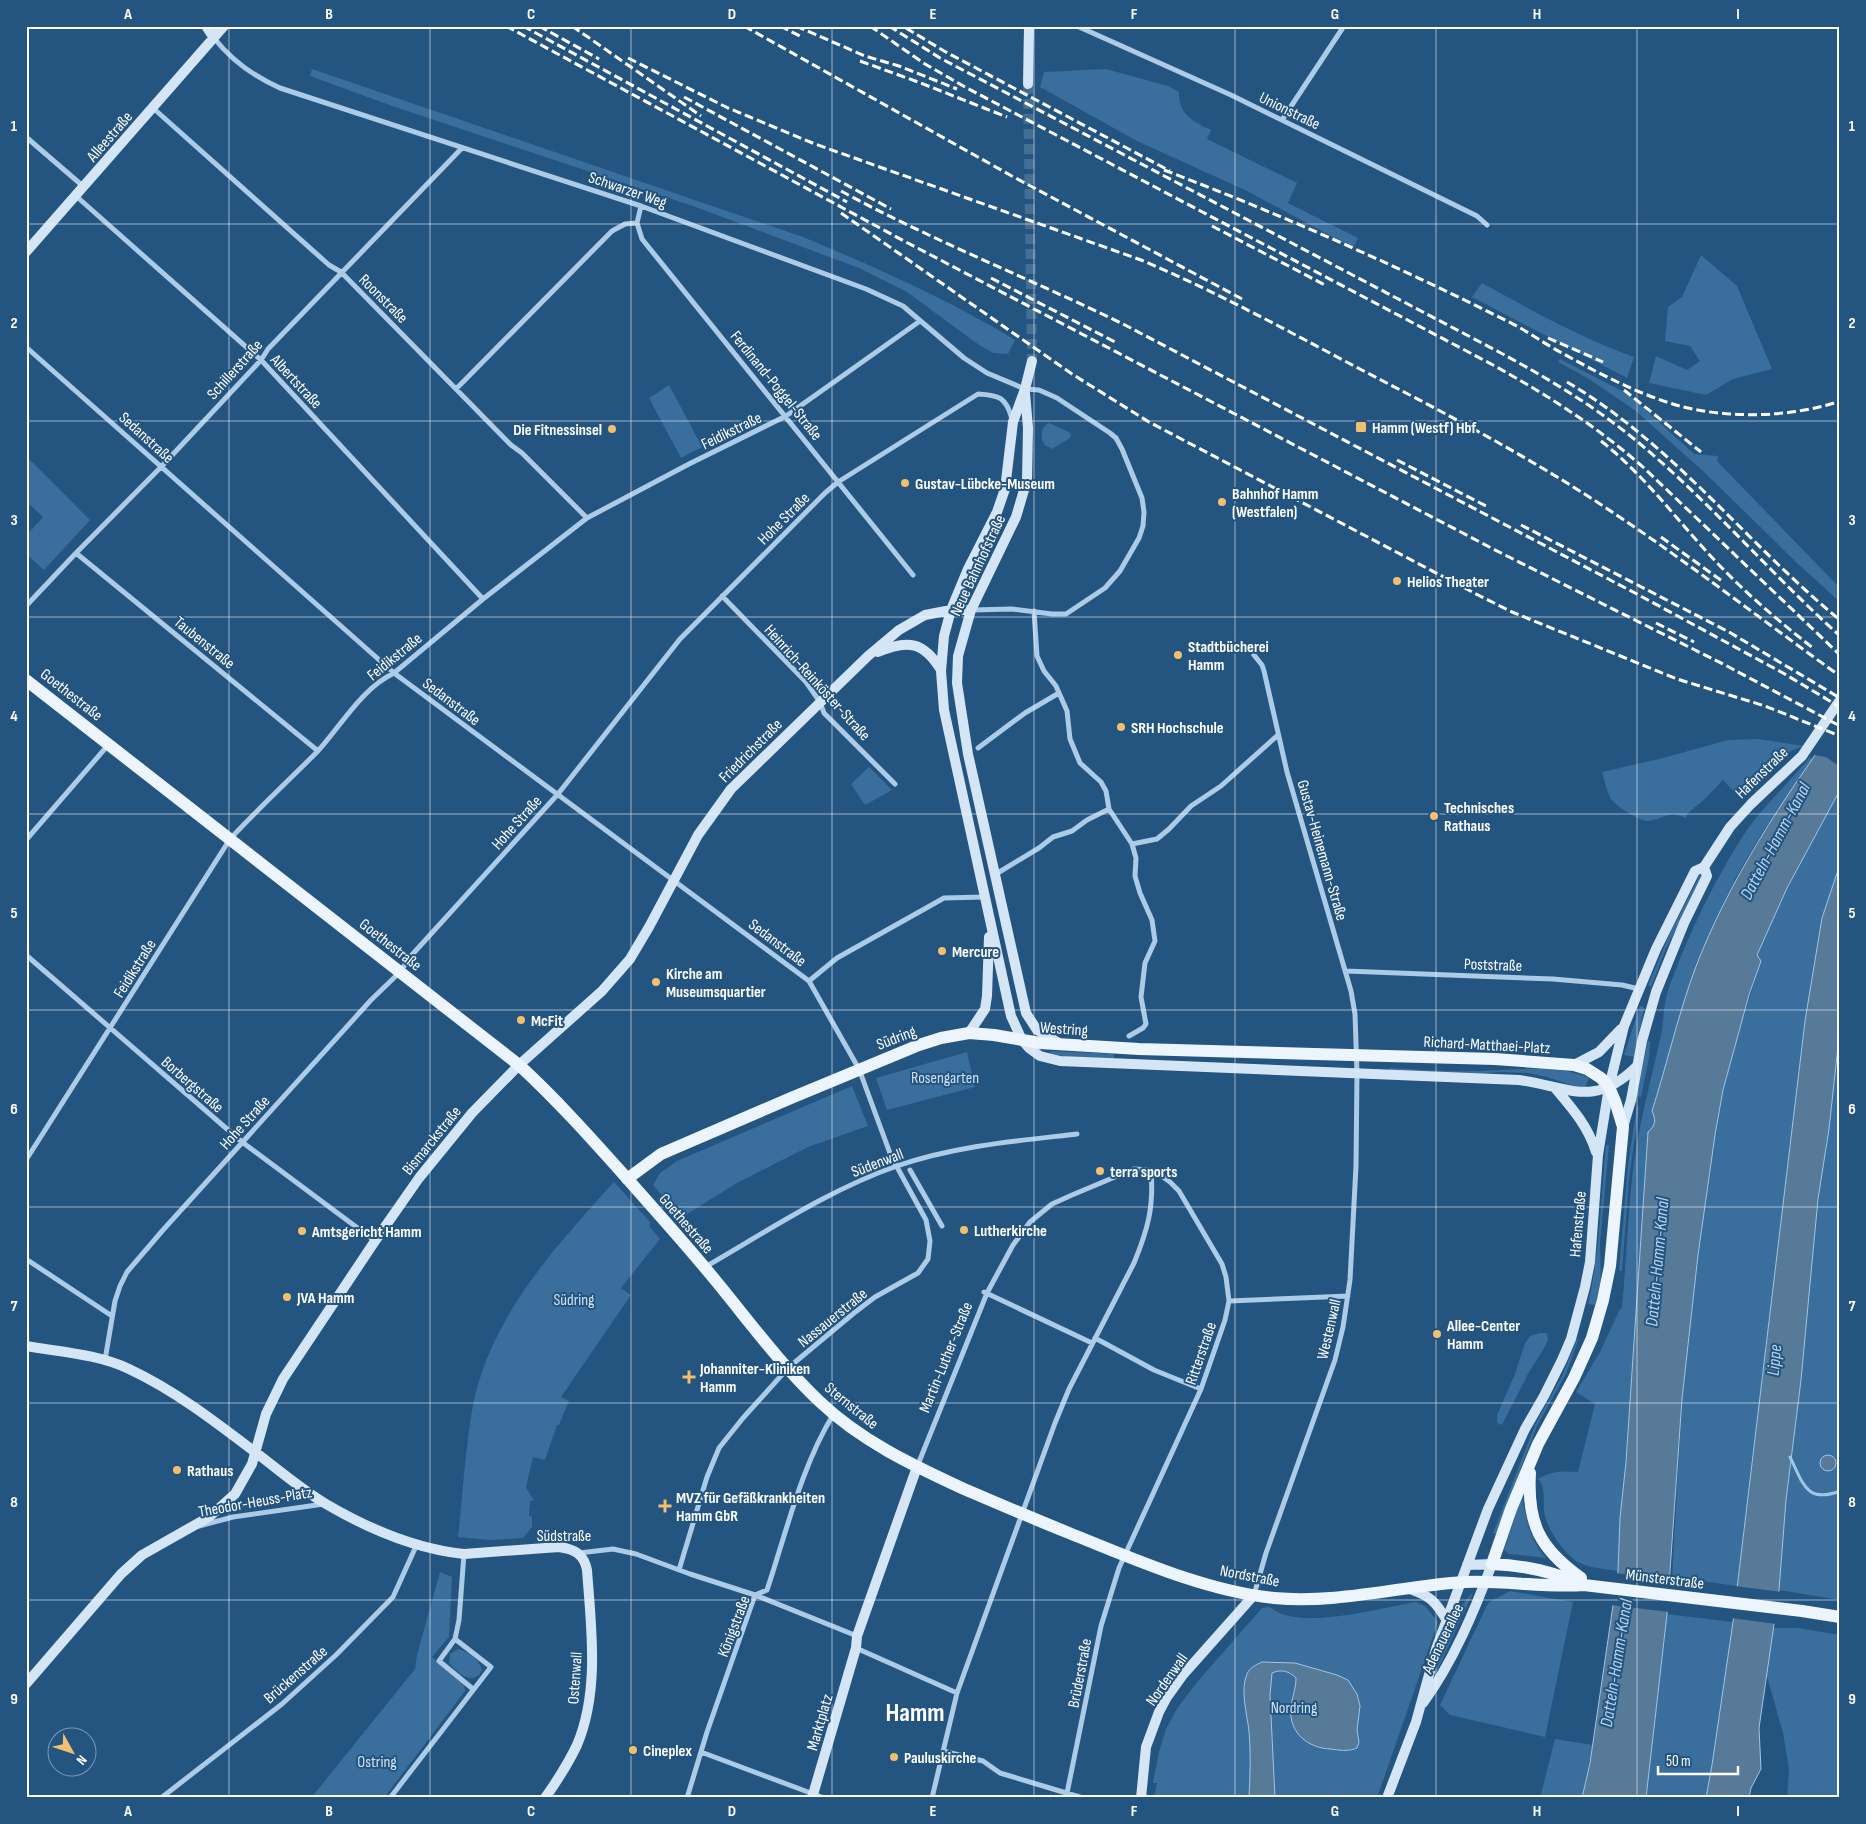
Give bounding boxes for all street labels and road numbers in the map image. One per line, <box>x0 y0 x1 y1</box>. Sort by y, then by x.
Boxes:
street label: Unionstraße <box>1256 88 1323 134</box>
street label: Alleestraße <box>83 108 137 167</box>
street label: Schwarzer Weg <box>586 168 669 213</box>
street label: Roonstraße <box>354 271 411 328</box>
street label: Ferdinand-Poggel-Straße <box>726 327 826 444</box>
street label: Schillerstraße <box>203 336 267 404</box>
street label: Albertstraße <box>265 350 326 413</box>
street label: Sedanstraße <box>115 409 177 468</box>
street label: Feidikstraße <box>698 409 765 454</box>
street label: Hohe Straße <box>754 489 814 549</box>
street label: Neue Bahnhofstraße <box>947 512 1010 619</box>
street label: Taubenstraße <box>170 613 238 673</box>
street label: Heinrich-Reinköster-Straße <box>760 621 874 745</box>
street label: Feidikstraße <box>364 629 426 685</box>
street label: Goethestraße <box>36 665 106 725</box>
street label: Sedanstraße <box>419 674 484 730</box>
street label: Friedrichstraße <box>715 715 787 787</box>
street label: Hafenstraße <box>1732 743 1792 803</box>
street label: Gustav-Heinemann-Straße <box>1292 778 1351 923</box>
street label: Hohe Straße <box>488 792 546 854</box>
street label: Goethestraße <box>355 915 425 975</box>
street label: Sedanstraße <box>745 915 810 971</box>
street label: Feidikstraße <box>110 936 161 1001</box>
street label: Poststraße <box>1464 955 1522 976</box>
street label: Westring <box>1039 1018 1089 1041</box>
street label: Südring <box>874 1022 919 1055</box>
street label: Richard-Matthaei-Platz <box>1423 1033 1551 1058</box>
street label: Borbergstraße <box>157 1053 227 1117</box>
street label: Hohe Straße <box>216 1092 274 1154</box>
street label: Bismarckstraße <box>399 1103 466 1179</box>
street label: Südenwall <box>849 1145 906 1182</box>
street label: Goethestraße <box>655 1190 717 1258</box>
street label: Hafenstraße <box>1566 1190 1591 1258</box>
street label: Nassauerstraße <box>795 1285 871 1352</box>
street label: Westenwall <box>1313 1297 1346 1361</box>
street label: Martin-Luther-Straße <box>916 1300 977 1416</box>
street label: Ritterstraße <box>1182 1320 1221 1387</box>
street label: Sternstraße <box>820 1379 882 1434</box>
street label: Theodor-Heuss-Platz <box>197 1483 314 1522</box>
street label: Südstraße <box>537 1527 591 1546</box>
street label: Nordstraße <box>1218 1561 1281 1592</box>
street label: Münsterstraße <box>1625 1565 1705 1594</box>
street label: Königstraße <box>714 1593 755 1660</box>
street label: Adenauerallee <box>1418 1601 1468 1678</box>
street label: Brüderstraße <box>1064 1637 1096 1710</box>
street label: Brückenstraße <box>260 1642 332 1708</box>
street label: Nordenwall <box>1142 1650 1192 1710</box>
street label: Ostenwall <box>564 1651 587 1705</box>
street label: Marktplatz <box>803 1692 838 1753</box>

